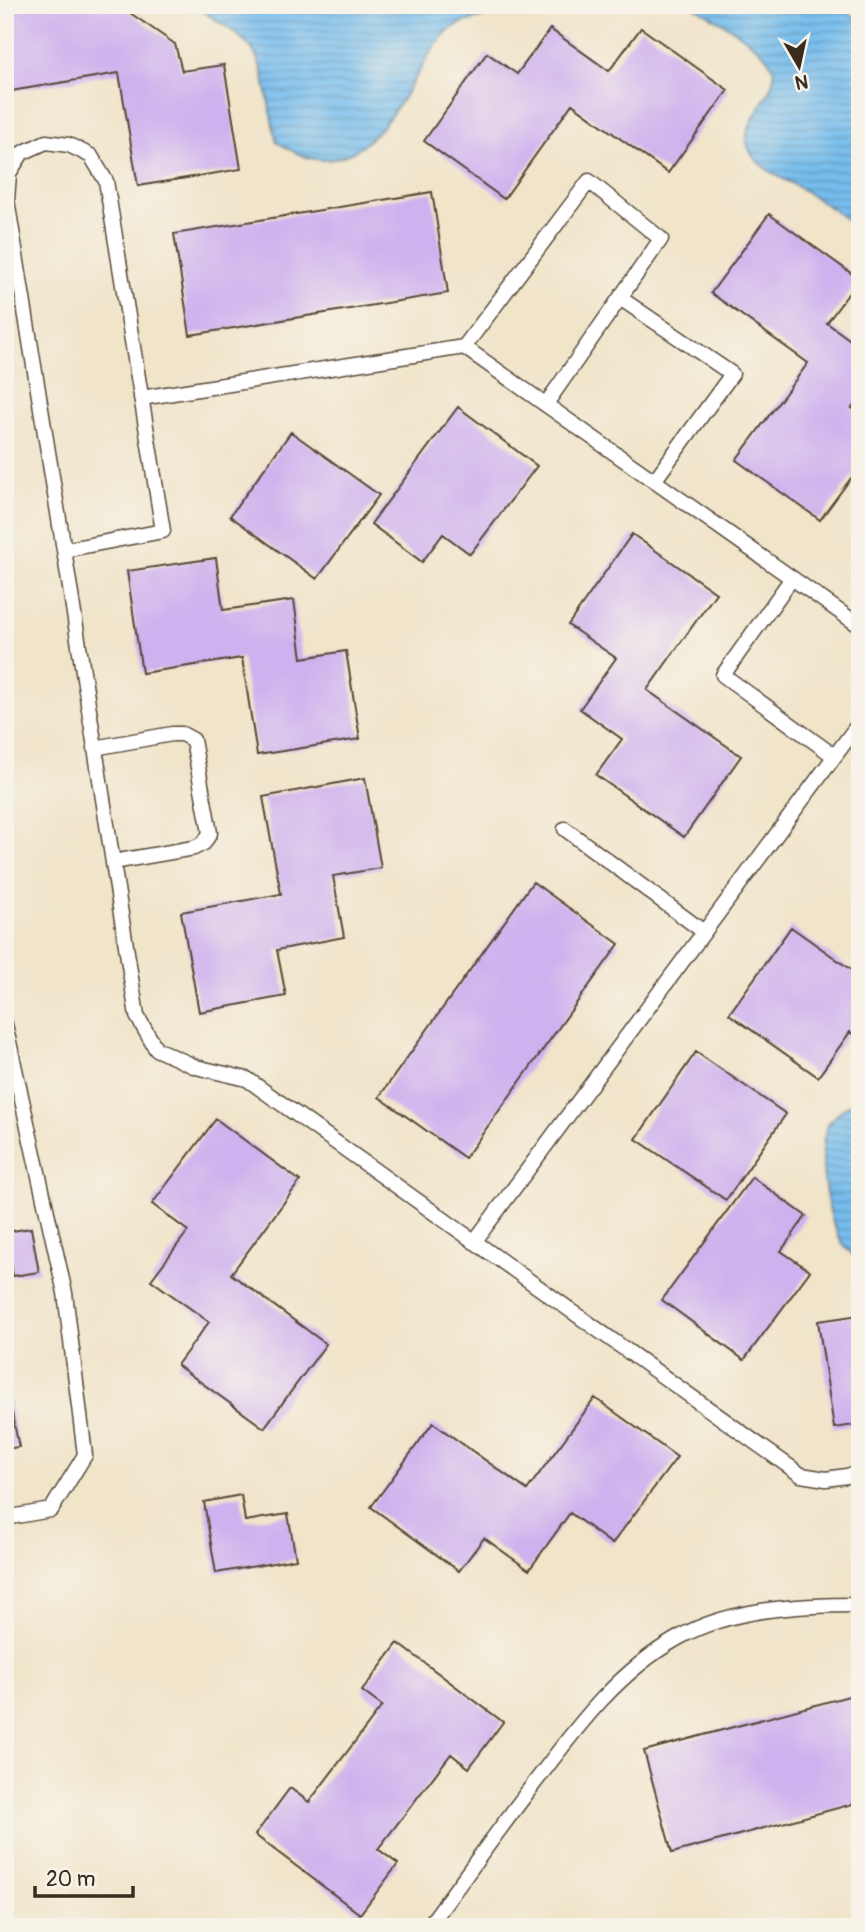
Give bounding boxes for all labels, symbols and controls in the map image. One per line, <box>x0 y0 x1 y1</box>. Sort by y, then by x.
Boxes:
north arrow <box>764 32 834 102</box>
text: N <box>793 69 810 95</box>
scale bar <box>35 1855 133 1899</box>
text: 20 m <box>46 1866 95 1893</box>

